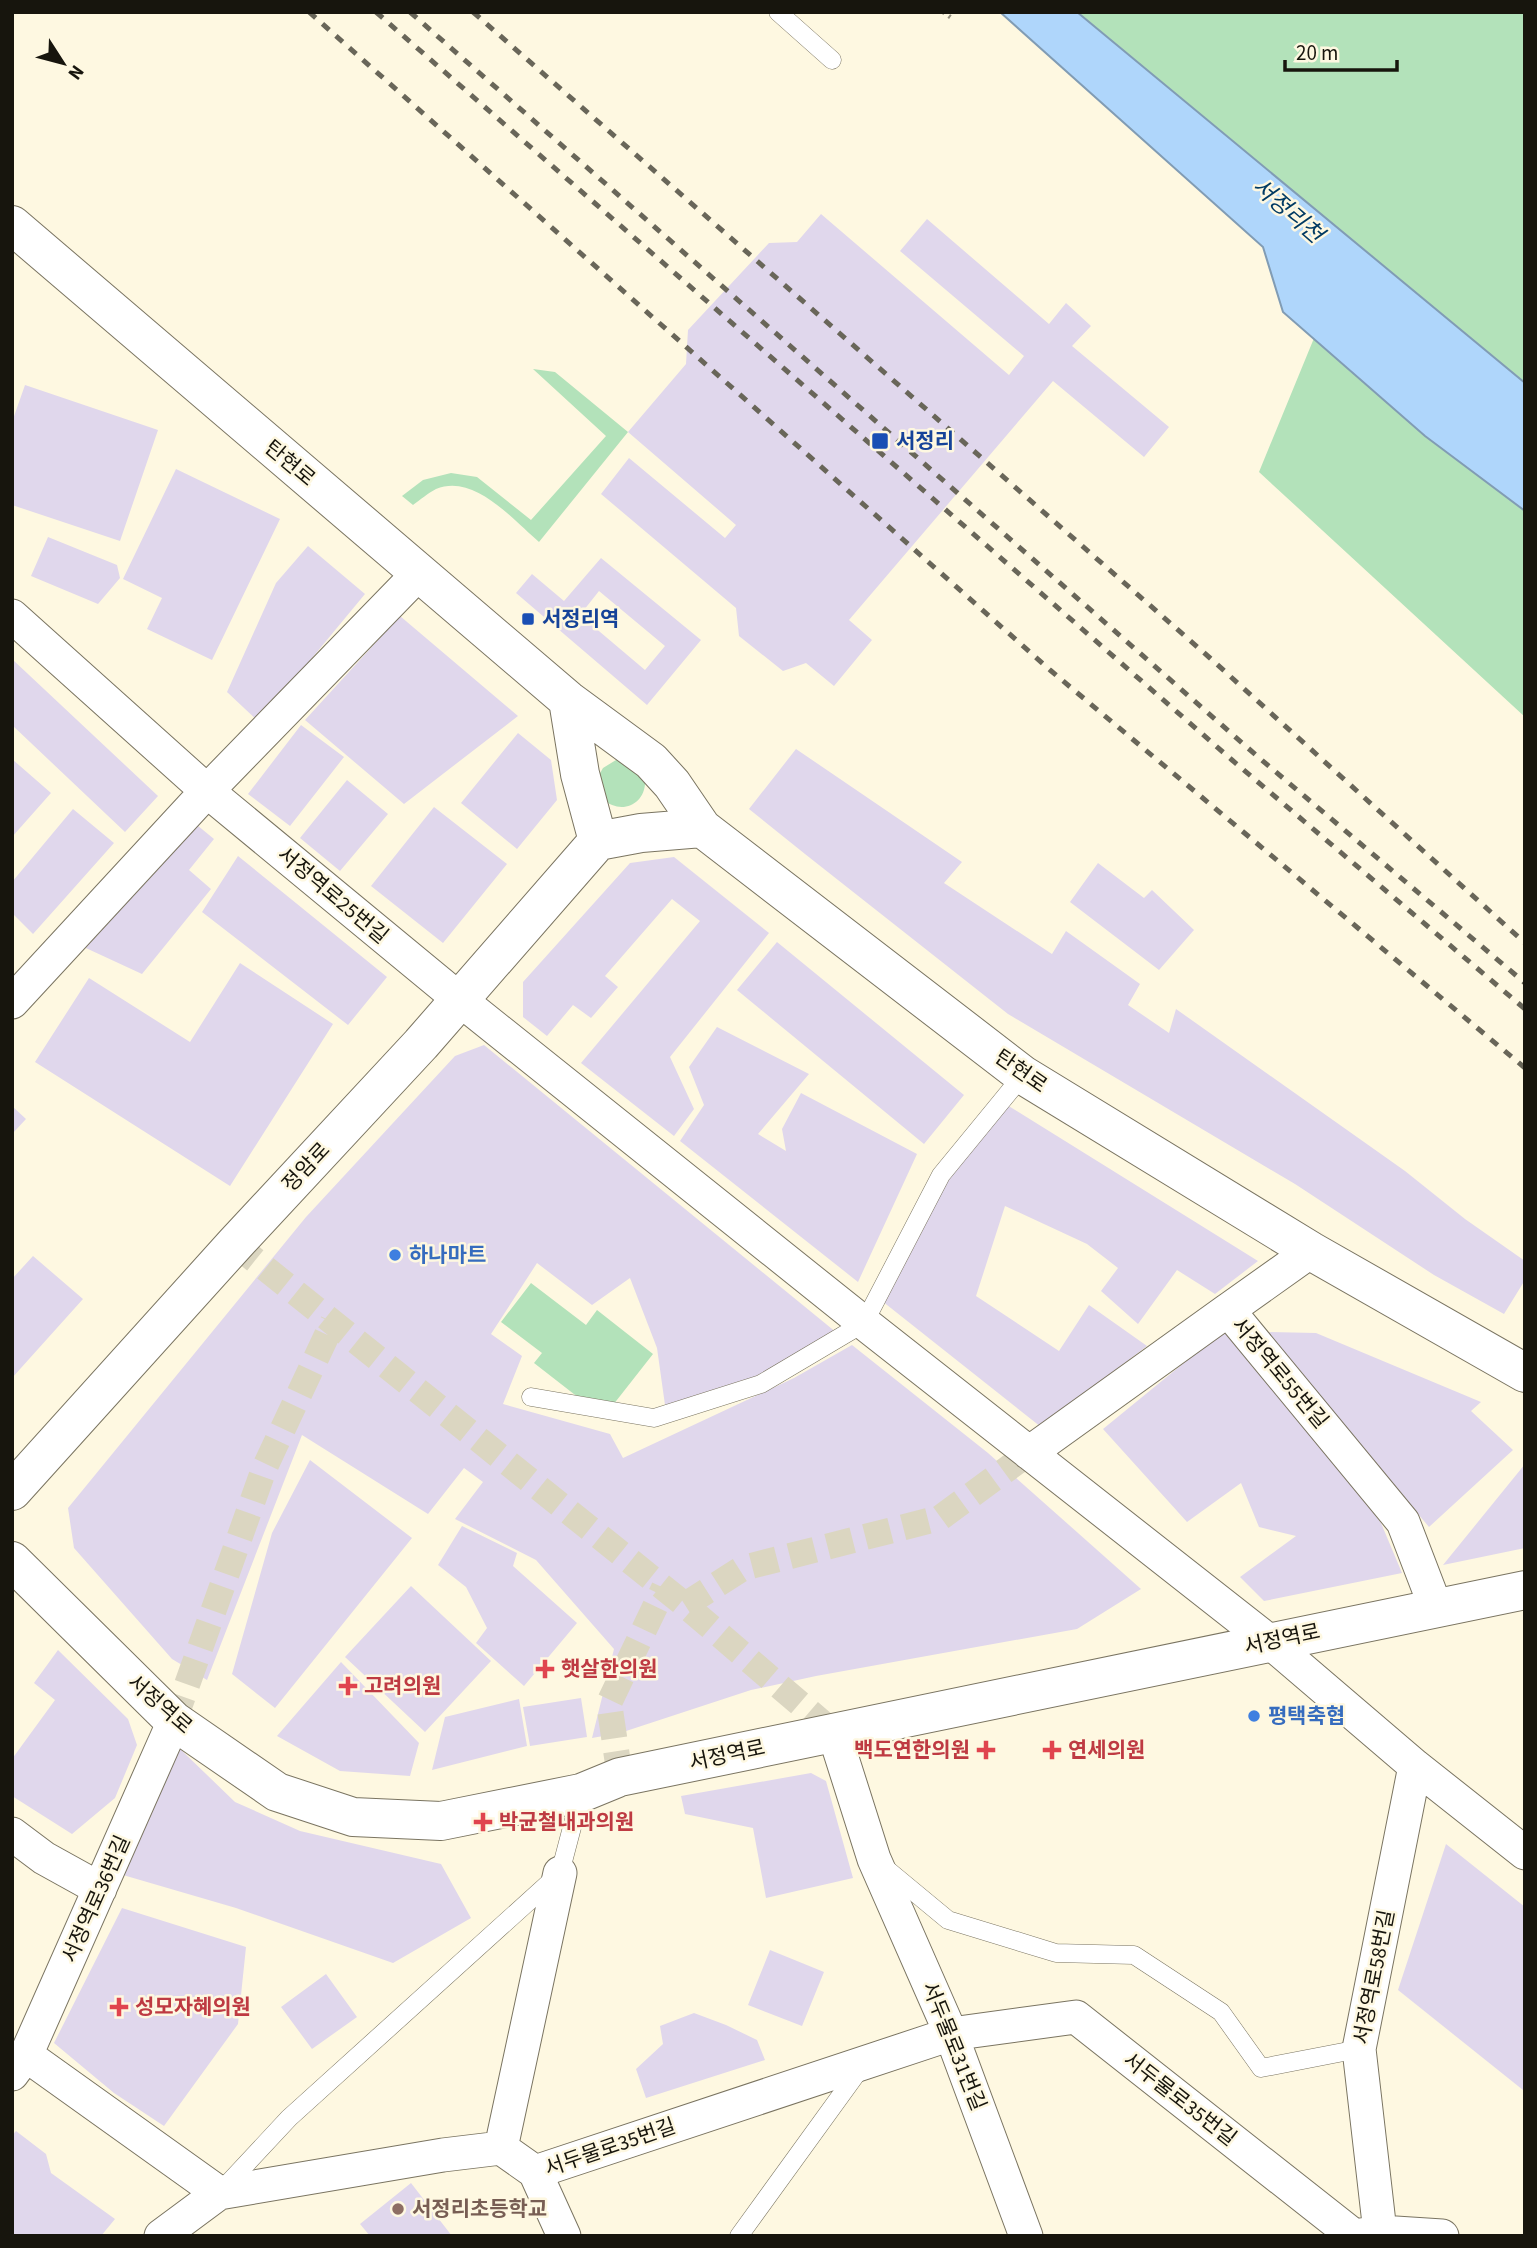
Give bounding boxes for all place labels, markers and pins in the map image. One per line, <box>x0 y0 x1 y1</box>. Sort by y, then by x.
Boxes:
place label: 서정리 <box>896 426 954 456</box>
marker: 서정리 <box>870 431 890 451</box>
place label: 서정리역 <box>542 604 619 634</box>
marker: 서정리역 <box>520 611 536 627</box>
place label: 하나마트 <box>409 1240 486 1270</box>
marker: 하나마트 <box>387 1247 403 1263</box>
place label: 햇살한의원 <box>561 1654 658 1684</box>
marker: 햇살한의원 <box>535 1659 555 1679</box>
place label: 고려의원 <box>364 1671 441 1701</box>
marker: 고려의원 <box>338 1676 358 1696</box>
place label: 평택축협 <box>1268 1701 1345 1731</box>
marker: 평택축협 <box>1246 1708 1262 1724</box>
place label: 백도연한의원 <box>854 1735 970 1765</box>
place label: 연세의원 <box>1068 1735 1145 1765</box>
marker: 백도연한의원 <box>976 1740 996 1760</box>
marker: 연세의원 <box>1042 1740 1062 1760</box>
place label: 박균철내과의원 <box>499 1807 634 1837</box>
marker: 박균철내과의원 <box>473 1812 493 1832</box>
place label: 성모자혜의원 <box>135 1992 251 2022</box>
marker: 성모자혜의원 <box>109 1997 129 2017</box>
place label: 서정리초등학교 <box>412 2194 547 2224</box>
marker: 서정리초등학교 <box>390 2201 406 2217</box>

